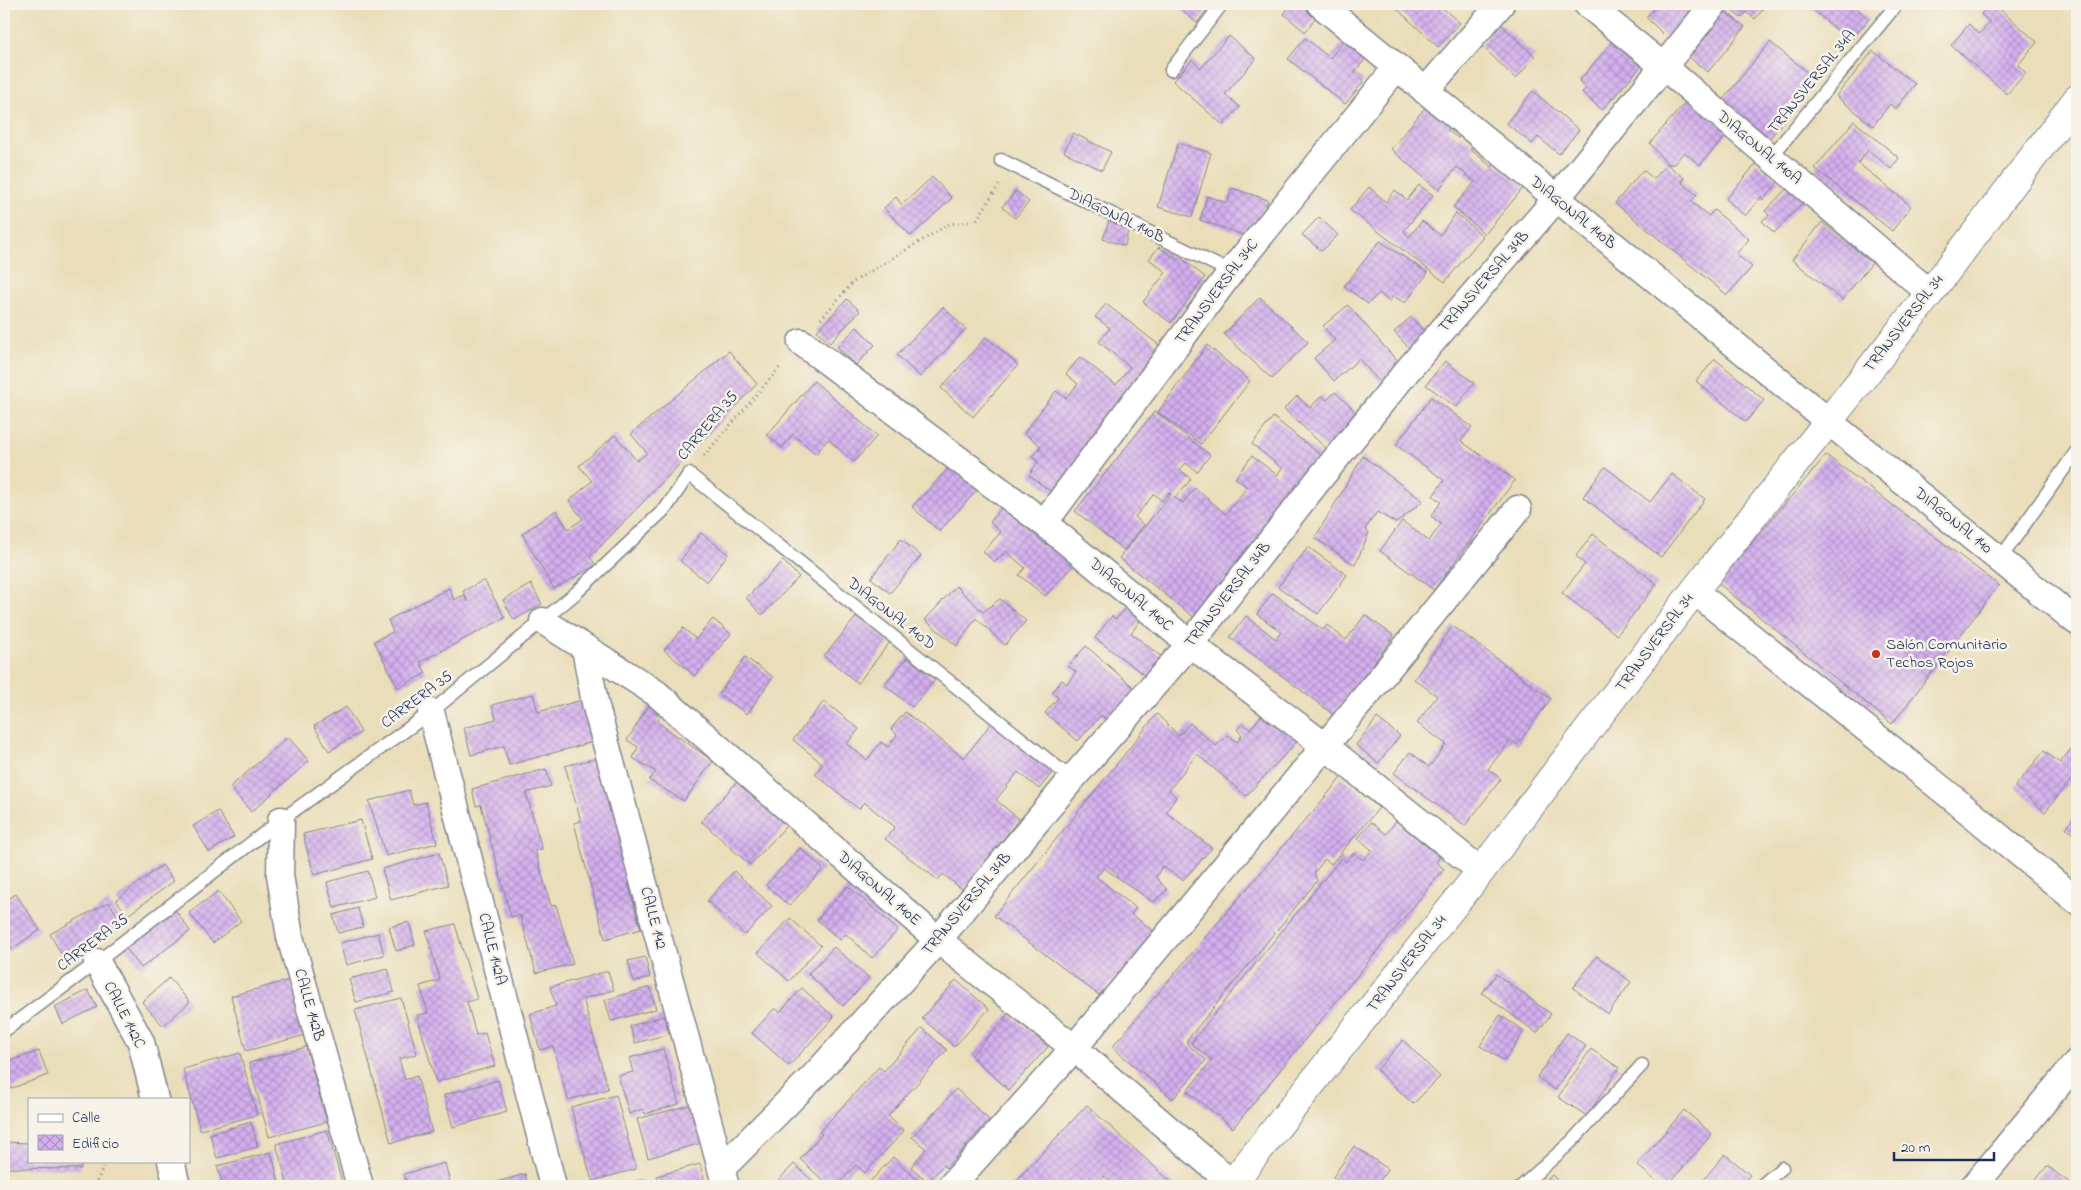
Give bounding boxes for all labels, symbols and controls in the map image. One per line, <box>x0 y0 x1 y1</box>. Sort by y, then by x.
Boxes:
street label: TRANSVERSAL 34A <box>1762 25 1862 139</box>
street label: DIAGONAL 140A <box>1711 105 1807 191</box>
street label: DIAGONAL 140B <box>1524 170 1622 256</box>
street label: DIAGONAL 140B <box>1062 182 1169 250</box>
street label: TRANSVERSAL 34B <box>1433 225 1536 339</box>
street label: TRANSVERSAL 34C <box>1169 234 1265 350</box>
street label: TRANSVERSAL 34 <box>1858 270 1950 378</box>
street label: CARRERA 35 <box>672 386 744 466</box>
street label: DIAGONAL 140 <box>1908 481 1997 560</box>
street label: TRANSVERSAL 34B <box>1179 537 1277 653</box>
street label: DIAGONAL 140C <box>1083 552 1178 638</box>
street label: DIAGONAL 140D <box>841 571 940 656</box>
street label: TRANSVERSAL 34 <box>1610 588 1700 697</box>
place label: Salón Comunitario Techos Rojos <box>1886 633 2007 675</box>
marker: Salón Comunitario Techos Rojos <box>1870 648 1882 660</box>
street label: CARRERA 35 <box>376 665 458 735</box>
street label: DIAGONAL 140E <box>831 845 926 932</box>
street label: TRANSVERSAL 34B <box>916 847 1018 961</box>
street label: CALLE 142 <box>633 884 673 952</box>
street label: CARRERA 35 <box>52 908 134 978</box>
street label: CALLE 142A <box>471 910 513 988</box>
street label: TRANSVERSAL 34 <box>1361 910 1453 1018</box>
street label: CALLE 142B <box>287 966 331 1044</box>
street label: CALLE 142C <box>97 977 151 1053</box>
legend <box>28 1098 190 1162</box>
text: Calle <box>72 1107 100 1129</box>
scale bar <box>1894 1130 1994 1162</box>
text: Edificio <box>72 1133 119 1155</box>
text: 20 m <box>1901 1137 1931 1159</box>

